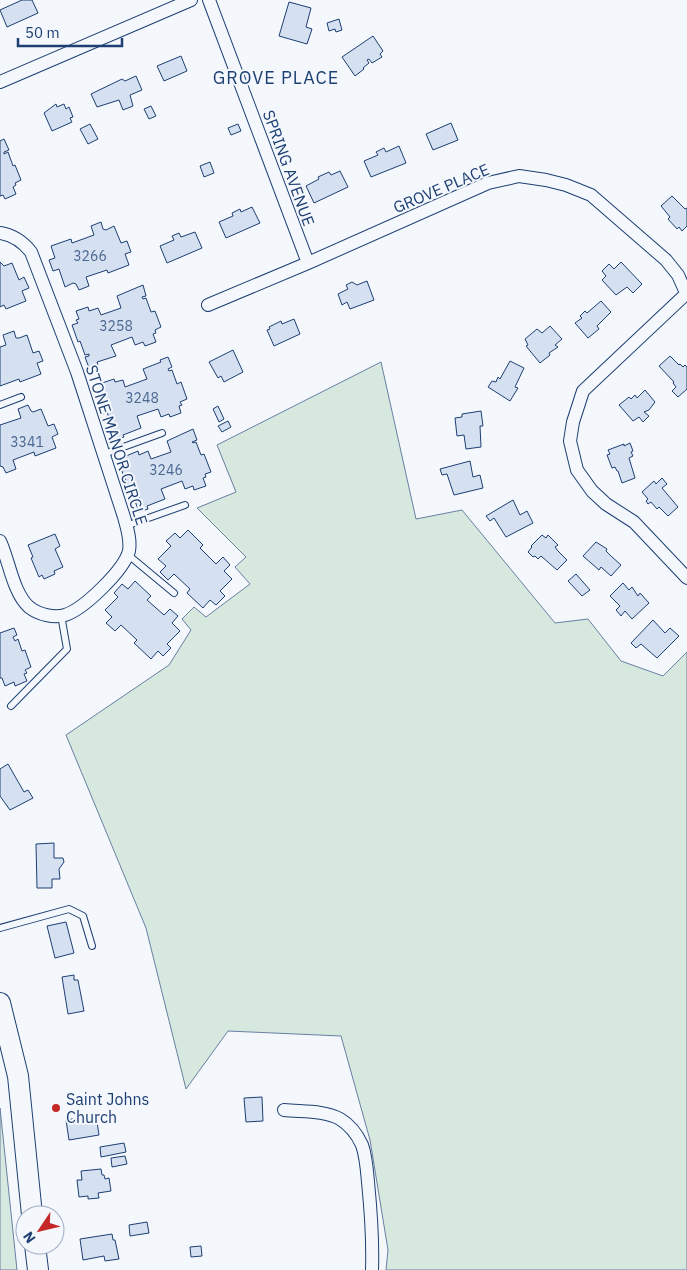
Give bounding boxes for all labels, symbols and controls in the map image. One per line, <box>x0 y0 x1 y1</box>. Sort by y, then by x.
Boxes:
scale bar <box>18 15 121 47</box>
text: 50 m <box>25 23 60 42</box>
district label: GROVE PLACE <box>213 66 339 89</box>
street label: SPRING AVENUE <box>259 107 319 229</box>
street label: GROVE PLACE <box>390 159 492 217</box>
house number: 3266 <box>73 247 107 265</box>
house number: 3258 <box>99 317 133 335</box>
street label: STONE MANOR CIRCLE <box>82 362 152 528</box>
house number: 3248 <box>125 389 159 407</box>
house number: 3341 <box>10 433 44 451</box>
house number: 3246 <box>149 461 183 479</box>
place label: Saint Johns Church <box>66 1089 149 1127</box>
marker: Saint Johns Church <box>50 1102 62 1114</box>
north arrow <box>15 1205 65 1255</box>
text: N <box>19 1228 40 1247</box>

